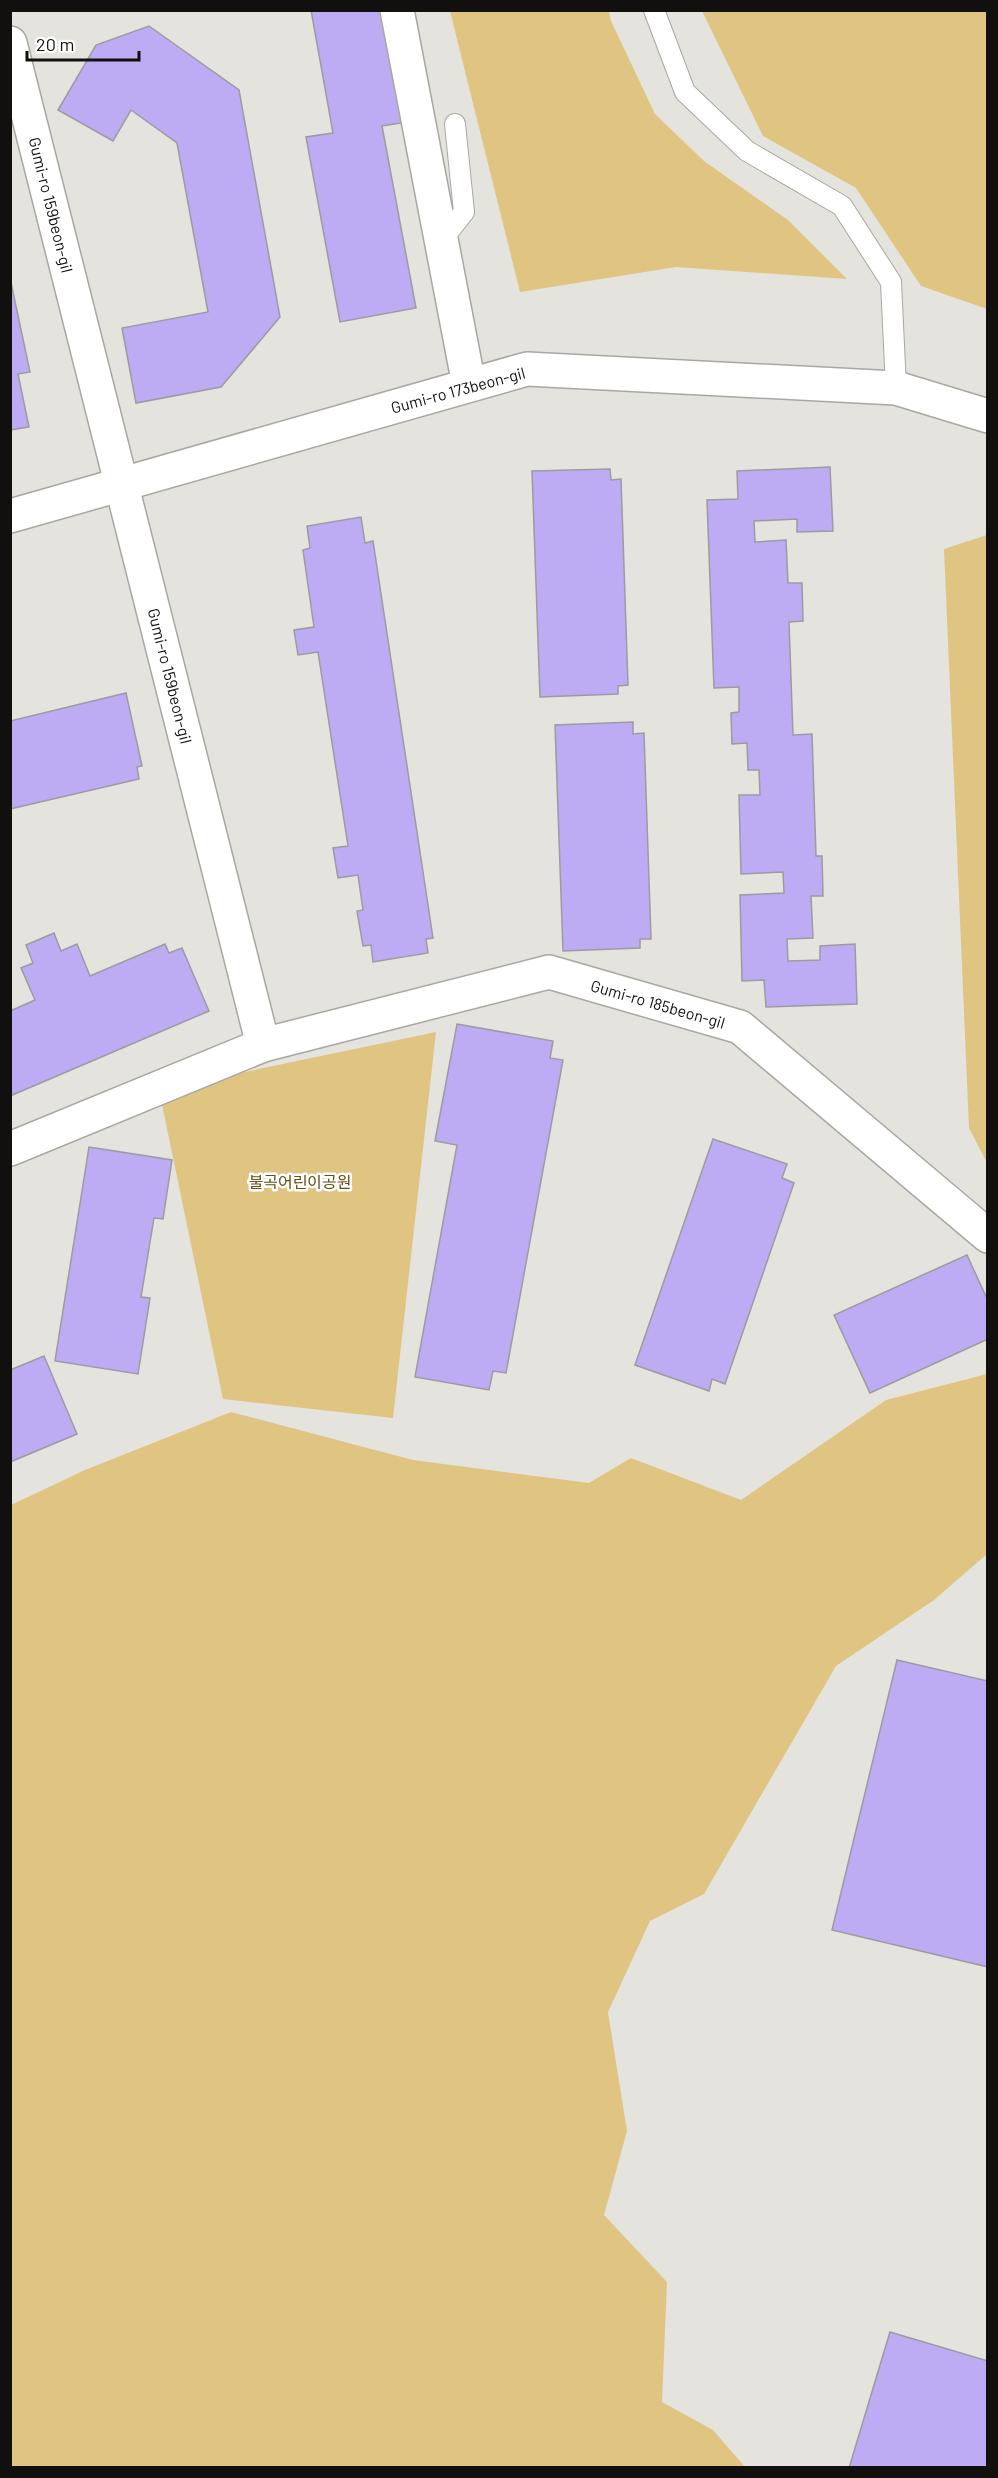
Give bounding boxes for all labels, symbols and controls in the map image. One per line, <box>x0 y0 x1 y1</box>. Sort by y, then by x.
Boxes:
scale bar <box>27 24 140 62</box>
text: 20 m <box>36 33 74 55</box>
street label: Gumi-ro 159beon-gil <box>25 135 77 275</box>
street label: Gumi-ro 173beon-gil <box>389 362 527 417</box>
street label: Gumi-ro 159beon-gil <box>144 606 196 746</box>
street label: Gumi-ro 185beon-gil <box>589 975 727 1032</box>
park label: 불곡어린이공원 <box>248 1172 352 1191</box>

